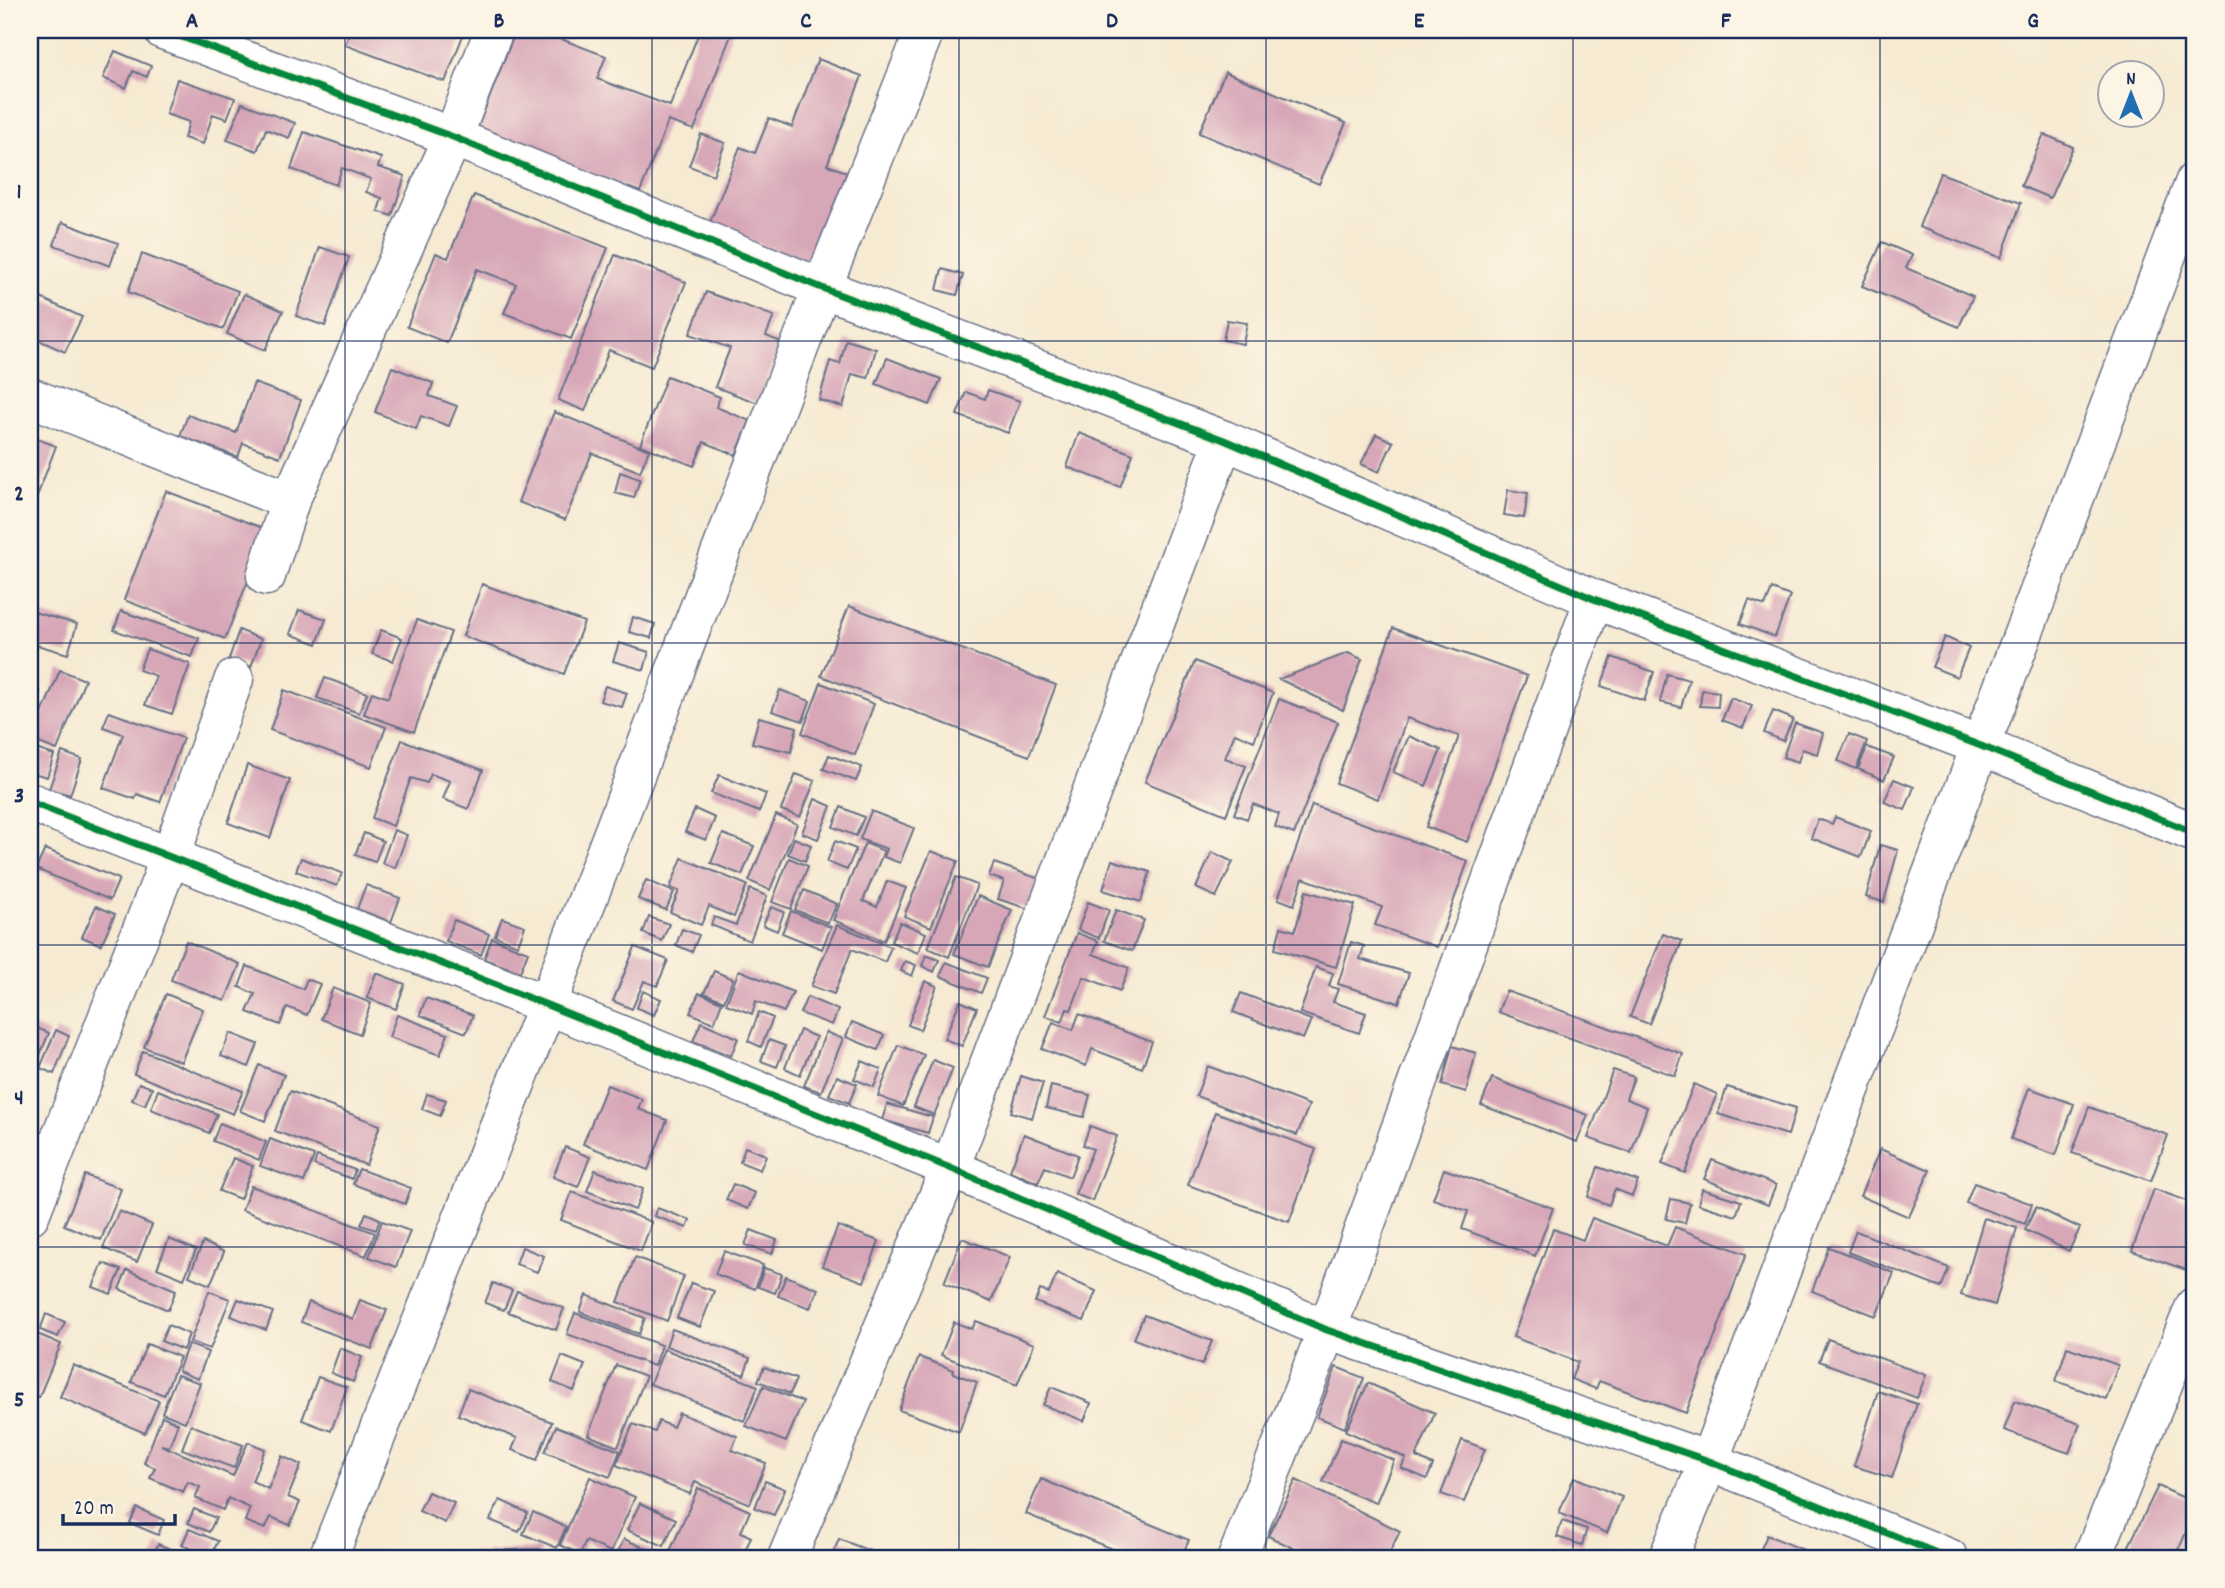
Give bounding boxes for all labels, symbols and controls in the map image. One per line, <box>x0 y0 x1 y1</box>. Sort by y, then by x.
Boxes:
text: A <box>186 6 198 39</box>
text: B <box>494 6 505 39</box>
text: C <box>800 6 812 39</box>
text: D <box>1106 6 1118 39</box>
text: E <box>1414 6 1425 39</box>
text: F <box>1721 6 1732 39</box>
text: G <box>2027 6 2039 39</box>
north arrow <box>2096 60 2166 130</box>
text: N <box>2126 67 2136 94</box>
text: 1 <box>16 177 22 210</box>
text: 2 <box>14 479 24 512</box>
text: 3 <box>14 781 24 814</box>
text: 4 <box>14 1083 24 1116</box>
text: 5 <box>14 1385 24 1418</box>
scale bar <box>63 1483 175 1527</box>
text: 20 m <box>74 1495 114 1525</box>

